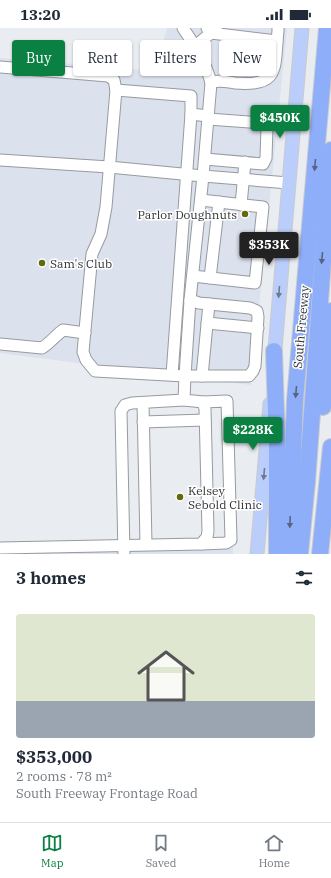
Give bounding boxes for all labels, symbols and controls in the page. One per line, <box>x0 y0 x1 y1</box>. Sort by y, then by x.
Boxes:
text: 13:20 <box>20 5 61 24</box>
chip: Buy <box>12 40 65 76</box>
chip: Rent <box>73 40 132 76</box>
chip: Filters <box>140 40 211 76</box>
chip: New <box>219 40 276 76</box>
pin: $450K <box>252 105 308 139</box>
text: $450K <box>259 109 301 126</box>
one-way arrow <box>312 158 319 171</box>
place label: Parlor Doughnuts <box>137 207 237 222</box>
marker: Parlor Doughnuts <box>240 209 250 219</box>
pin: $353K <box>241 232 297 266</box>
text: $353K <box>248 236 290 253</box>
one-way arrow <box>319 252 326 264</box>
place label: Sam's Club <box>50 256 112 271</box>
marker: Sam's Club <box>37 258 47 268</box>
street label: South Freeway <box>290 284 312 369</box>
one-way arrow <box>276 286 283 298</box>
one-way arrow <box>293 386 299 398</box>
pin: $228K <box>225 417 281 451</box>
text: $228K <box>232 421 274 438</box>
one-way arrow <box>260 468 267 480</box>
place label: Kelsey Sebold Clinic <box>188 483 262 512</box>
marker: Kelsey Sebold Clinic <box>175 492 185 502</box>
one-way arrow <box>287 516 294 528</box>
text: 3 homes <box>16 567 86 589</box>
icon: filters <box>293 567 315 589</box>
icon: home <box>130 640 202 712</box>
text: $353,000 <box>16 746 92 768</box>
text: 2 rooms · 78 m² <box>16 768 112 785</box>
text: South Freeway Frontage Road <box>16 785 198 802</box>
tab: Map <box>41 832 63 870</box>
tab: Saved <box>146 832 176 870</box>
tab: Home <box>259 832 290 870</box>

